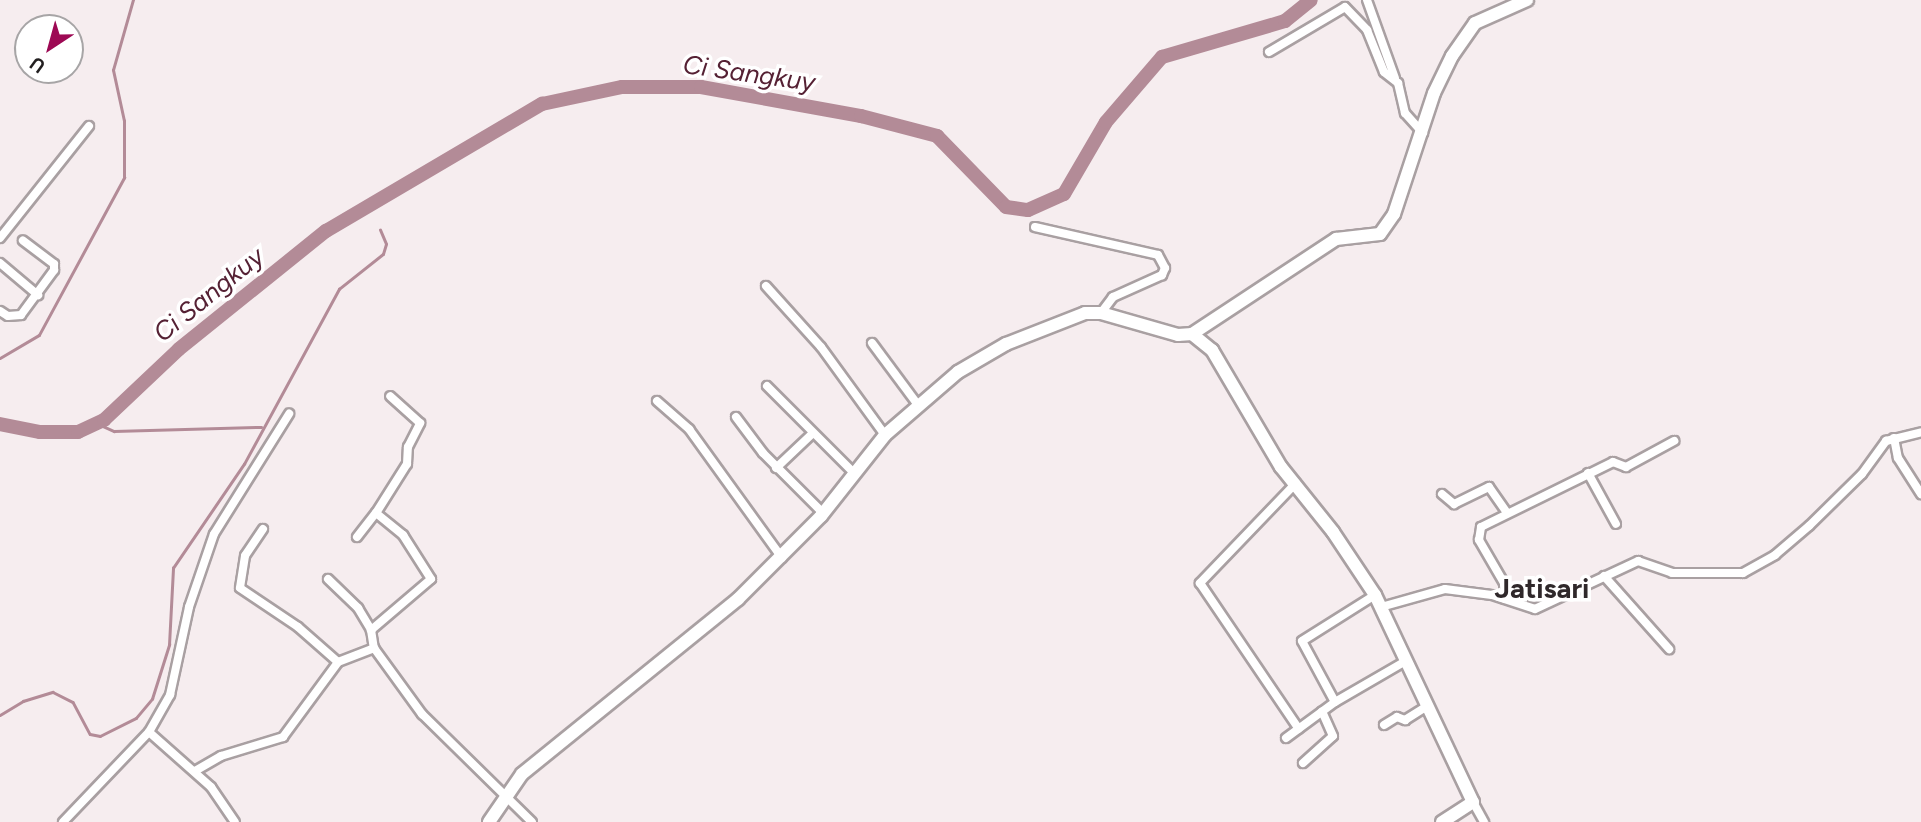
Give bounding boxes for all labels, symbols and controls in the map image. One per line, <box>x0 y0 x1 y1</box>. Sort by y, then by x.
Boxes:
north arrow <box>14 14 84 84</box>
water label: Ci Sangkuy <box>681 49 817 99</box>
text: U <box>25 52 50 78</box>
water label: Ci Sangkuy <box>148 241 270 349</box>
district label: Jatisari <box>1495 571 1589 605</box>

